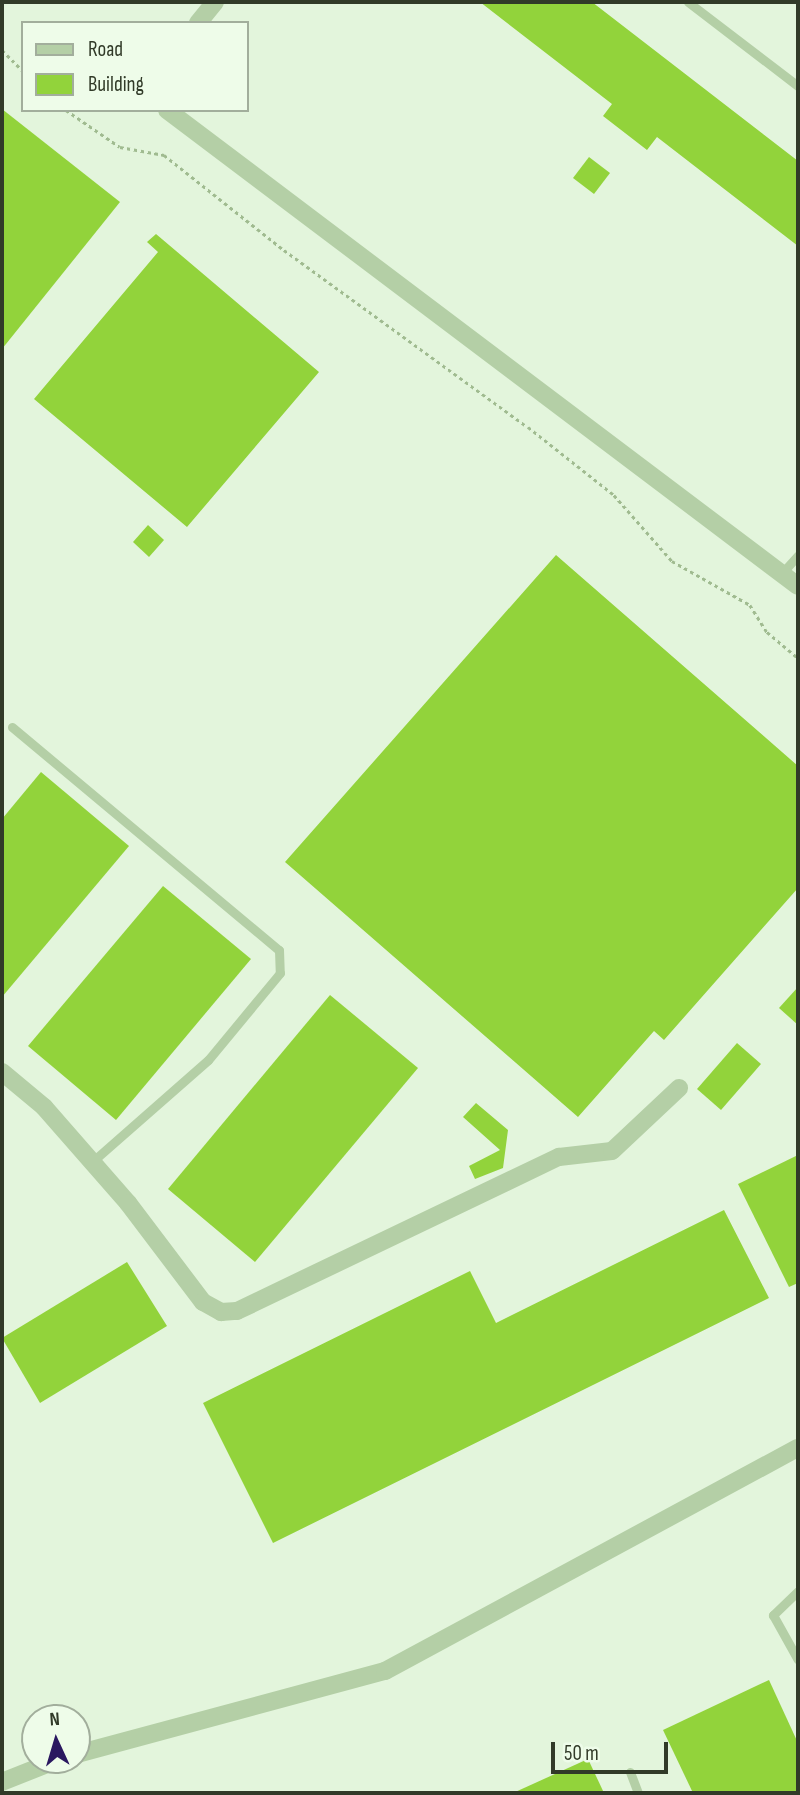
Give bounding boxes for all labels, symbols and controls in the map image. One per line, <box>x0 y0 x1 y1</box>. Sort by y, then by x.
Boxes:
legend <box>21 21 248 112</box>
text: Road <box>88 37 123 62</box>
text: Building <box>88 72 144 97</box>
north arrow <box>21 1704 91 1774</box>
text: N <box>49 1708 61 1731</box>
scale bar <box>555 1728 672 1772</box>
text: 50 m <box>564 1741 599 1766</box>

